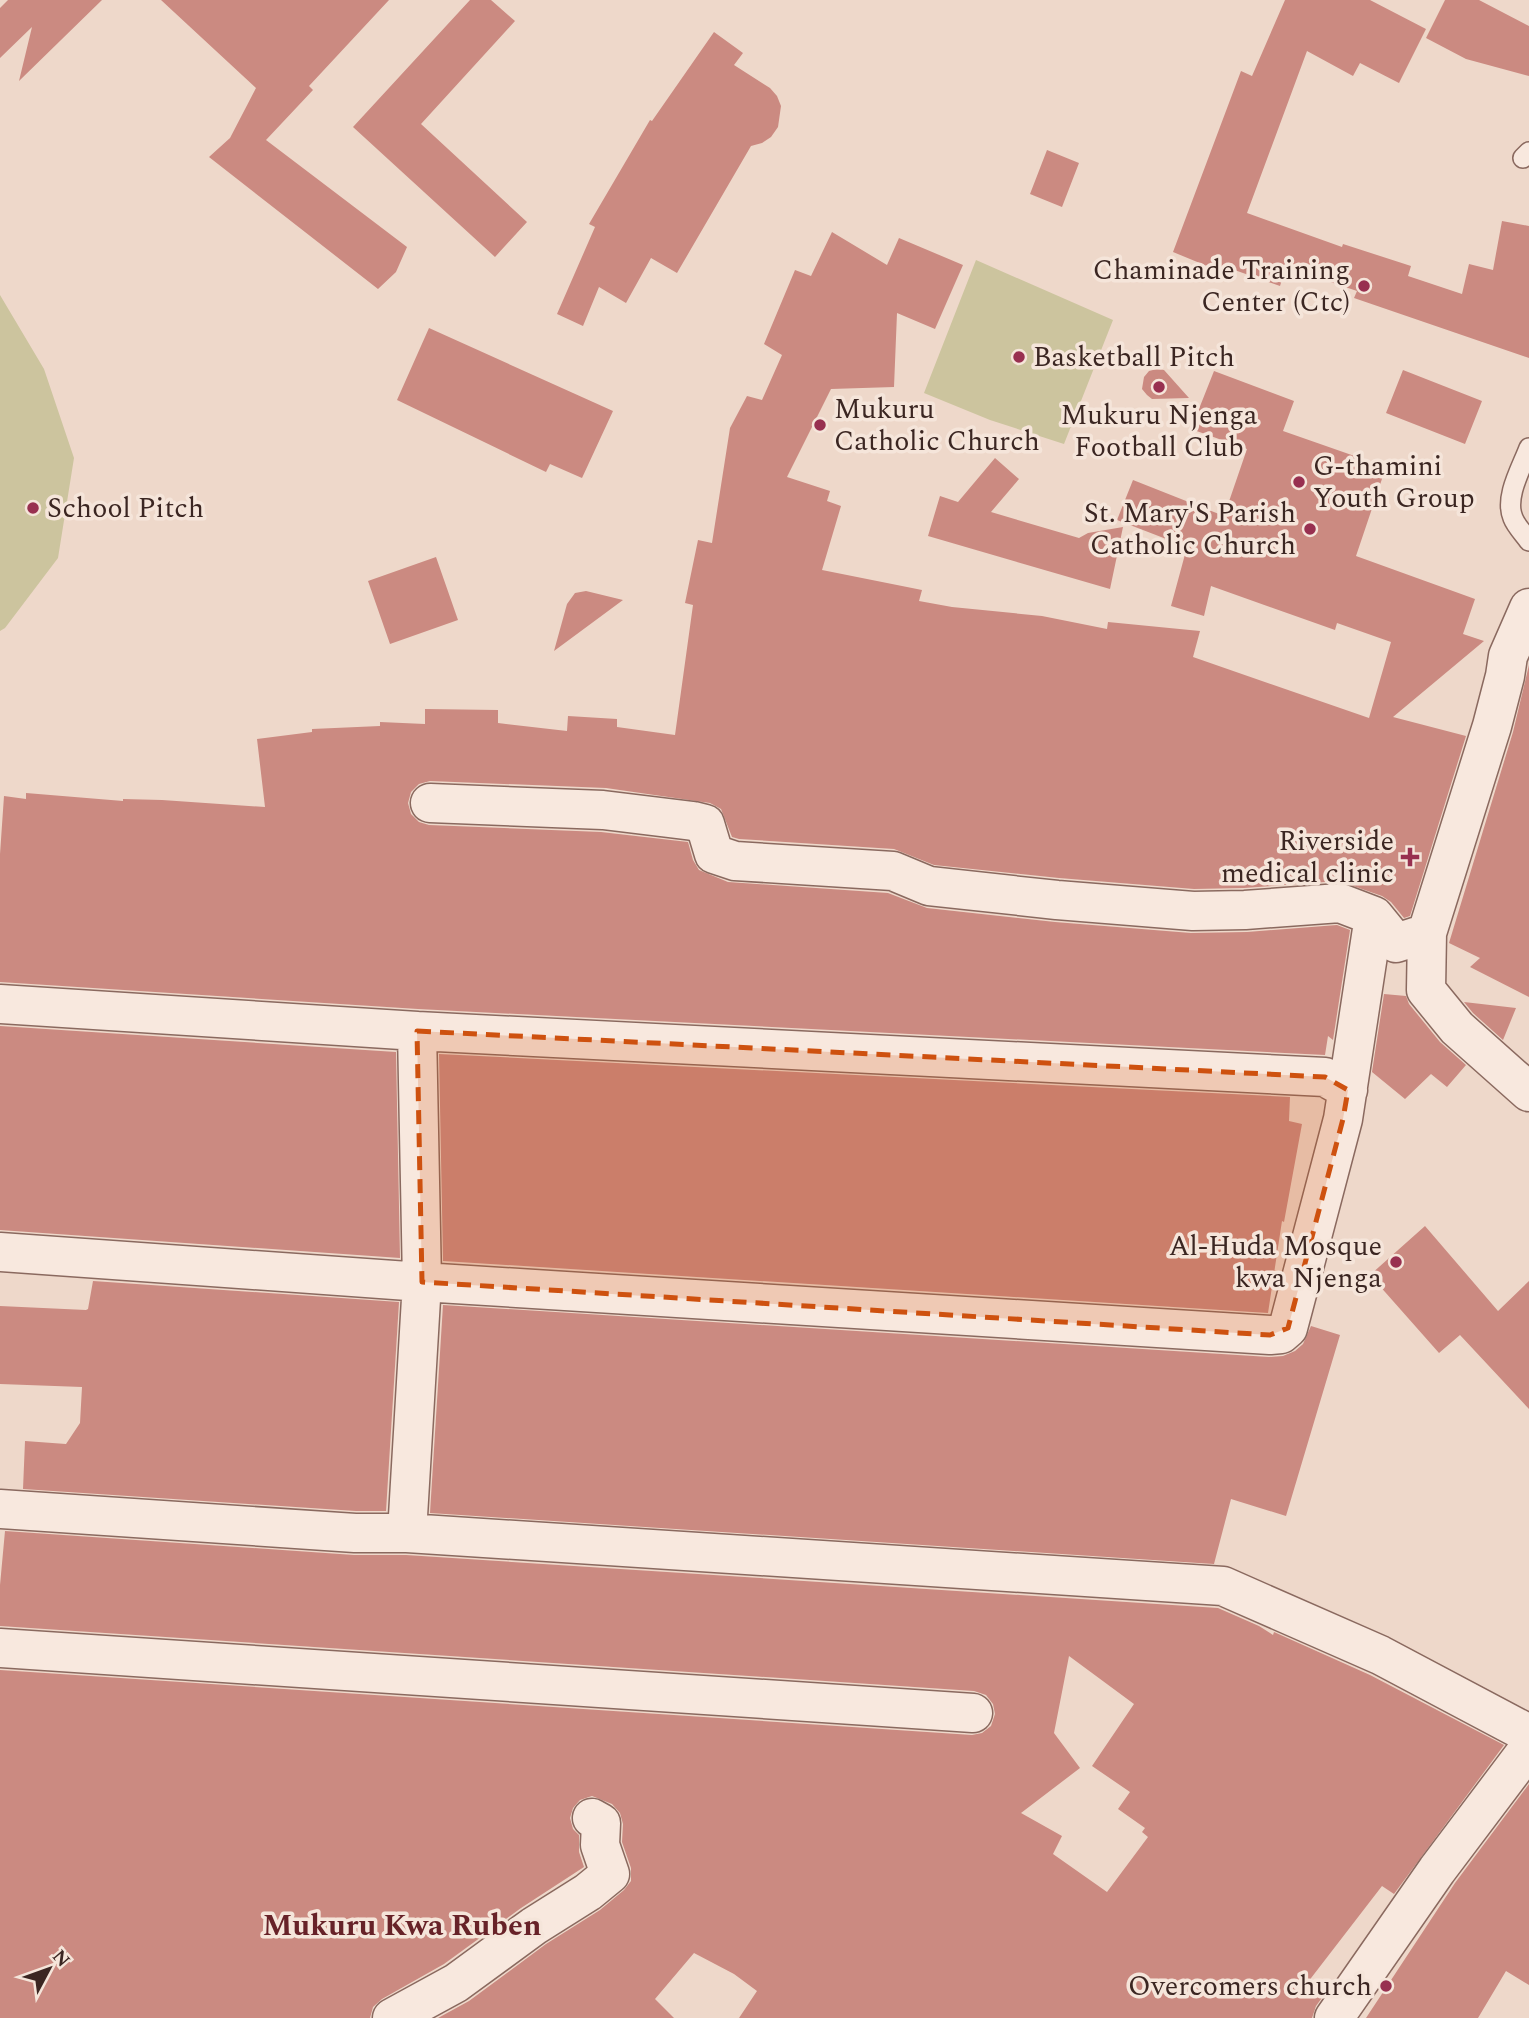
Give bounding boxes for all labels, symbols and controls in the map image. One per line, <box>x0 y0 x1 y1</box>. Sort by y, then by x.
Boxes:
place label: Chaminade Training Center (Ctc) <box>1093 249 1350 324</box>
marker: Chaminade Training Center (Ctc) <box>1356 278 1372 294</box>
place label: Basketball Pitch <box>1033 336 1235 379</box>
marker: Basketball Pitch <box>1011 349 1027 365</box>
marker: Mukuru Njenga Football Club <box>1151 379 1167 395</box>
place label: Mukuru Catholic Church <box>834 388 1040 463</box>
place label: Mukuru Njenga Football Club <box>1060 394 1258 469</box>
marker: Mukuru Catholic Church <box>812 417 828 433</box>
place label: G-thamini Youth Group <box>1313 445 1475 520</box>
marker: G-thamini Youth Group <box>1291 474 1307 490</box>
place label: School Pitch <box>47 487 204 530</box>
place label: St. Mary'S Parish Catholic Church <box>1084 492 1296 567</box>
marker: School Pitch <box>25 500 41 516</box>
marker: St. Mary'S Parish Catholic Church <box>1302 521 1318 537</box>
place label: Riverside medical clinic <box>1221 820 1394 895</box>
marker: Riverside medical clinic <box>1400 847 1420 867</box>
place label: Al-Huda Mosque kwa Njenga <box>1169 1225 1382 1300</box>
marker: Al-Huda Mosque kwa Njenga <box>1388 1254 1404 1270</box>
district label: Mukuru Kwa Ruben <box>262 1903 542 1949</box>
north arrow <box>14 1934 84 2004</box>
text: N <box>45 1943 77 1974</box>
place label: Overcomers church <box>1128 1965 1372 2008</box>
marker: Overcomers church <box>1378 1978 1394 1994</box>

